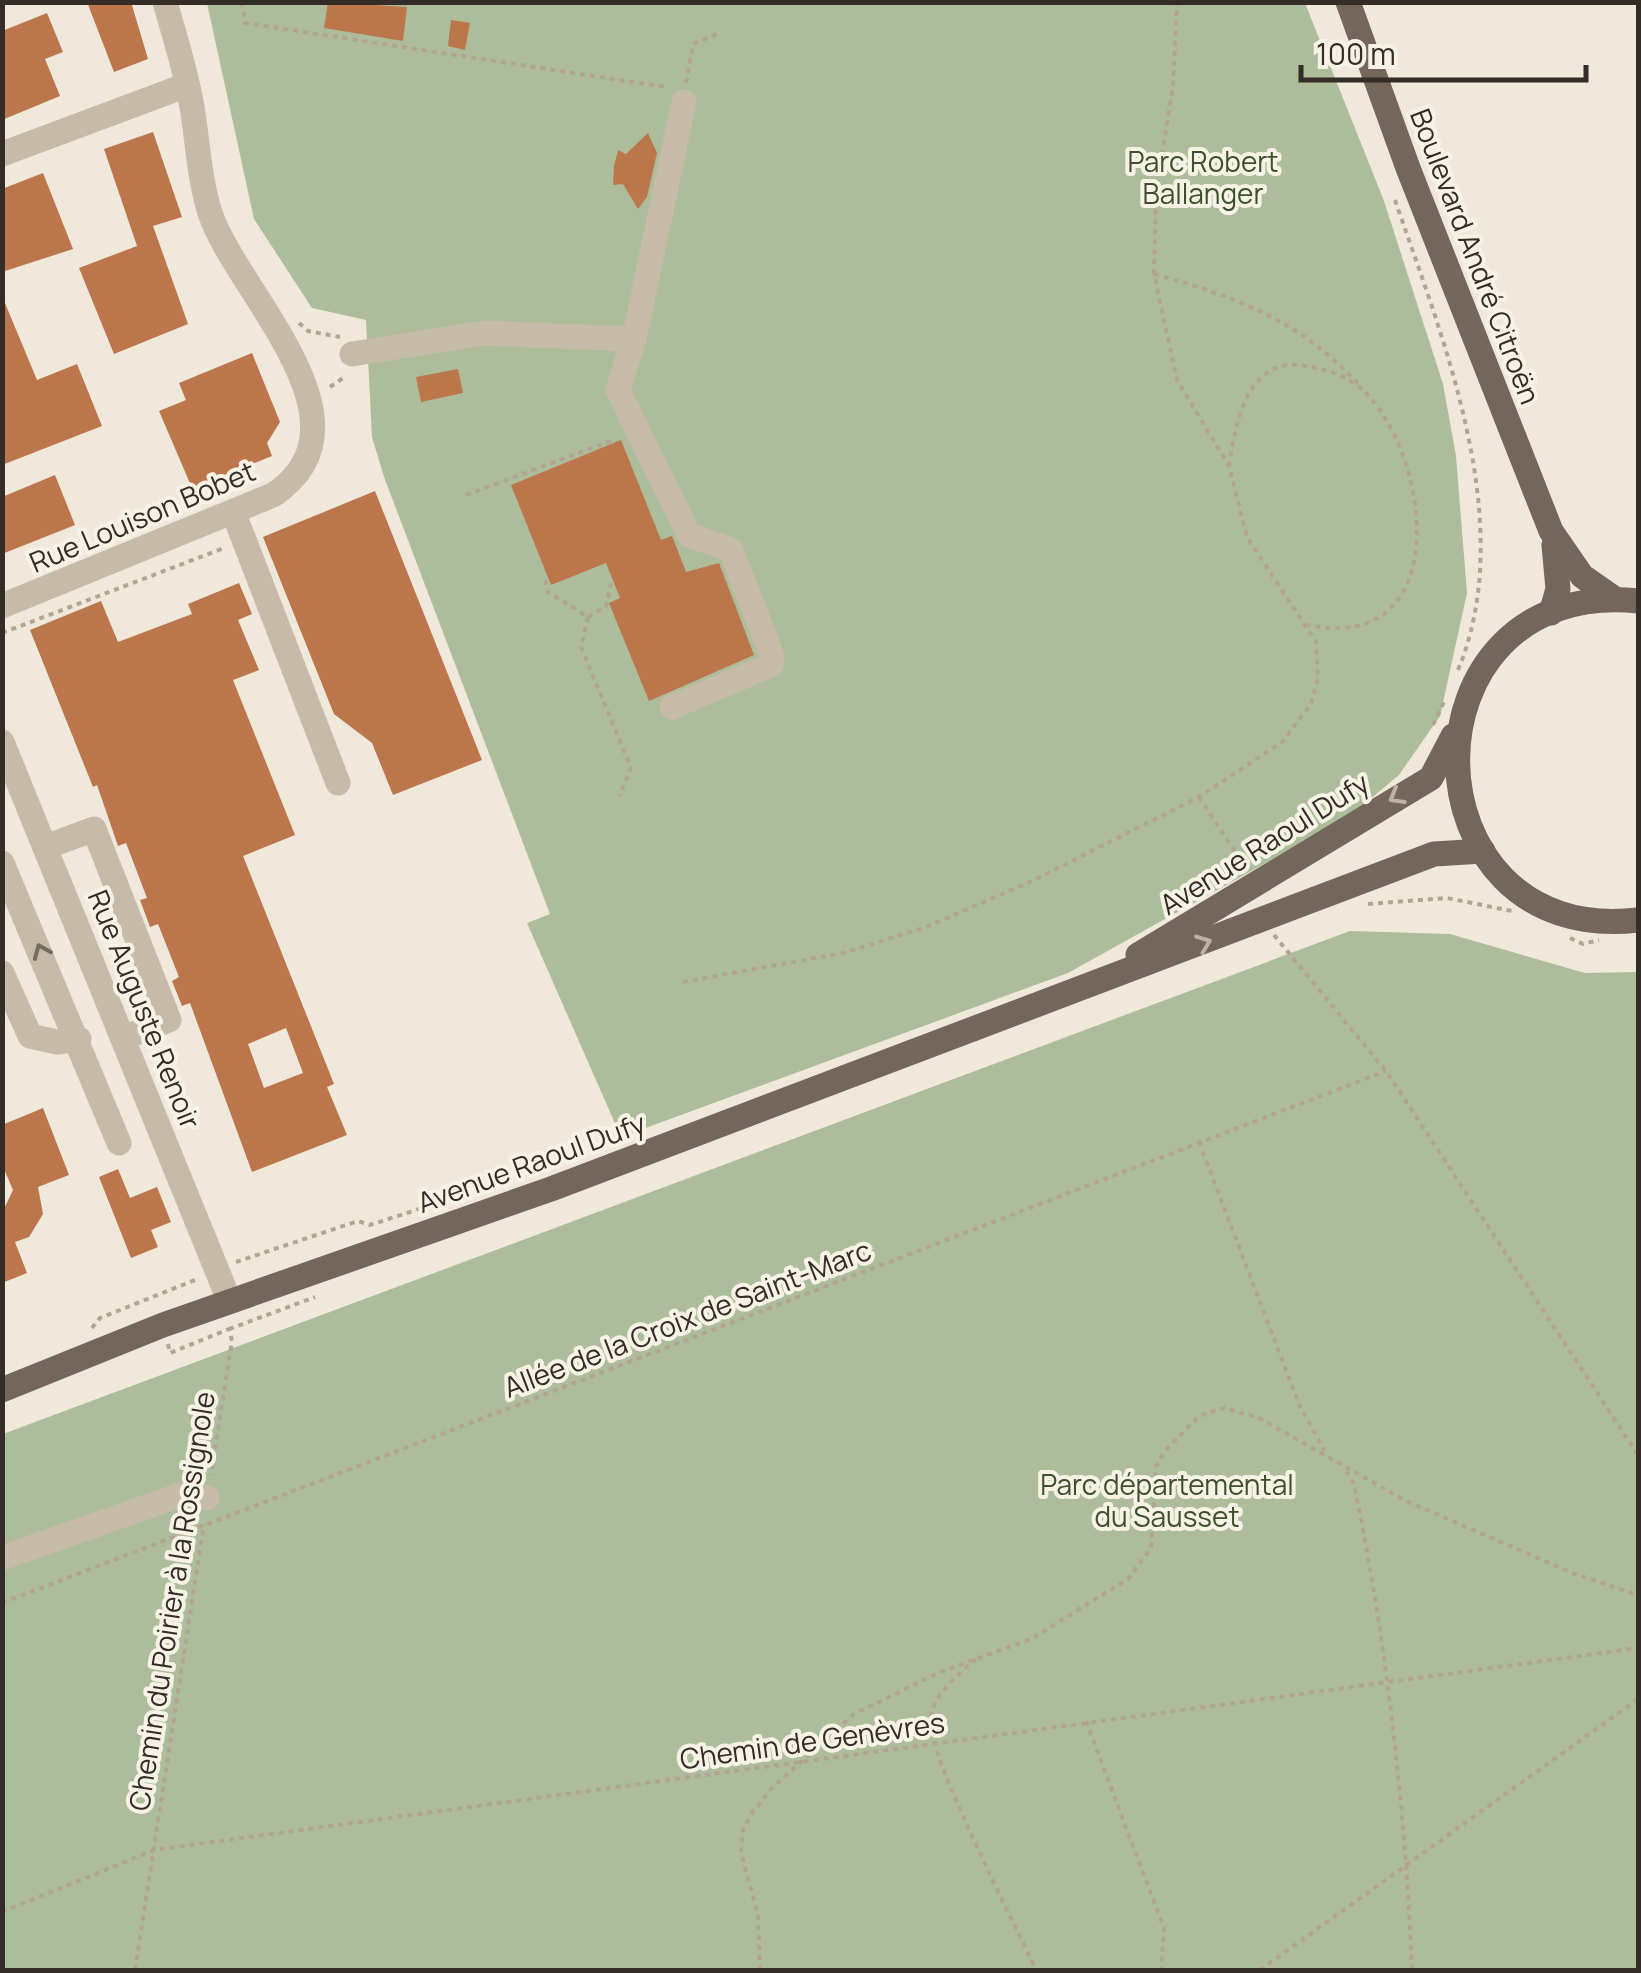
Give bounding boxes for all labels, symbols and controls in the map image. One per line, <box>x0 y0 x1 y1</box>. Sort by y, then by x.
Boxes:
scale bar <box>1301 20 1586 82</box>
text: 100 m <box>1316 33 1396 74</box>
street label: Boulevard André Citroën <box>1402 103 1550 409</box>
park label: Parc Robert Ballanger <box>1127 142 1279 212</box>
street label: Rue Louison Bobet <box>23 451 261 581</box>
street label: Avenue Raoul Dufy <box>1152 763 1376 923</box>
one-way arrow <box>1389 785 1407 805</box>
street label: Rue Auguste Renoir <box>80 884 210 1134</box>
one-way arrow <box>1194 934 1211 955</box>
one-way arrow <box>33 943 53 961</box>
street label: Avenue Raoul Dufy <box>412 1103 651 1221</box>
street label: Allée de la Croix de Saint-Marc <box>498 1230 876 1406</box>
street label: Chemin du Poirier à la Rossignole <box>119 1389 223 1813</box>
park label: Parc départemental du Sausset <box>1040 1465 1294 1535</box>
street label: Chemin de Genèvres <box>677 1703 947 1777</box>

